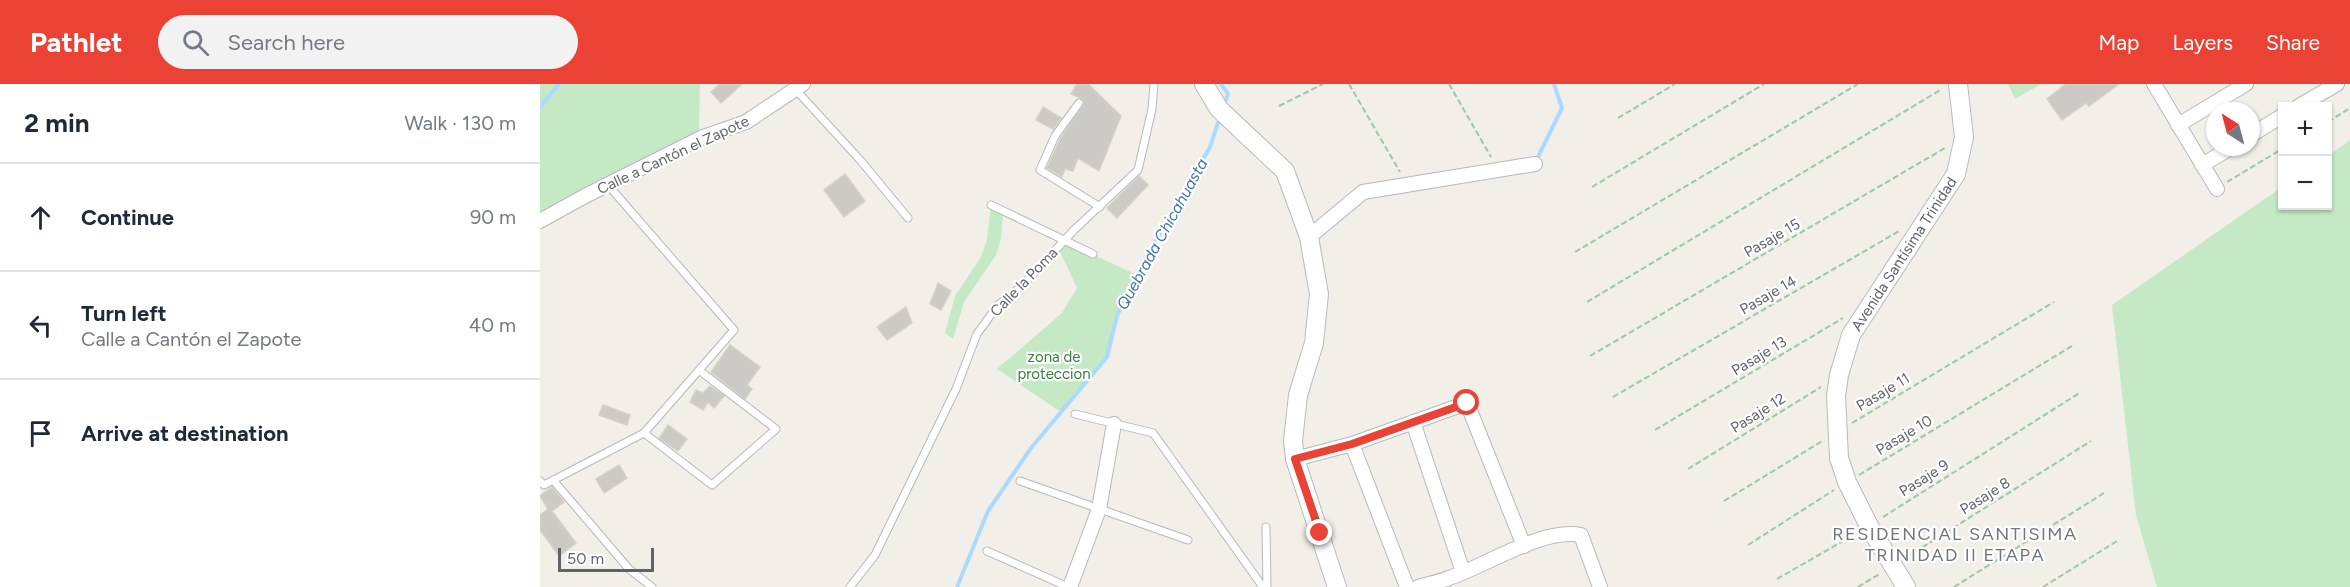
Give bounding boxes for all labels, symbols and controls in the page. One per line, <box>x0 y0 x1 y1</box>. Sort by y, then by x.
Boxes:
search box <box>158 15 578 69</box>
text: Pathlet <box>30 25 122 59</box>
icon: search <box>179 26 212 59</box>
text: Search here <box>227 29 345 56</box>
text: Map <box>2099 30 2139 55</box>
text: Layers <box>2172 30 2233 55</box>
text: Share <box>2266 30 2320 55</box>
north arrow <box>2206 102 2260 156</box>
map controls <box>2278 102 2332 210</box>
button: + <box>2278 102 2332 156</box>
text: 2 min <box>24 107 90 139</box>
text: Walk · 130 m <box>404 111 516 135</box>
street label: Calle a Cantón el Zapote <box>594 112 752 198</box>
water label: Quebrada Chicahuasta <box>1113 155 1211 313</box>
button: − <box>2278 156 2332 210</box>
street label: Avenida Santísima Trinidad <box>1847 174 1961 334</box>
icon: ahead <box>24 201 57 234</box>
text: Continue <box>81 204 174 231</box>
text: 90 m <box>470 205 516 229</box>
street label: Pasaje 15 <box>1741 215 1803 261</box>
street label: Calle la Poma <box>987 244 1061 320</box>
street label: Pasaje 14 <box>1737 272 1799 318</box>
text: Turn left <box>81 300 167 327</box>
icon: left <box>24 309 57 342</box>
text: 40 m <box>469 313 516 337</box>
text: Calle a Cantón el Zapote <box>81 327 302 351</box>
street label: Pasaje 13 <box>1728 333 1790 379</box>
park label: zona de proteccion <box>1017 348 1091 383</box>
street label: Pasaje 11 <box>1853 369 1913 415</box>
route start <box>1453 389 1479 415</box>
street label: Pasaje 12 <box>1727 389 1789 437</box>
street label: Pasaje 10 <box>1873 411 1935 459</box>
icon: arrive <box>24 417 57 450</box>
text: Arrive at destination <box>81 420 289 447</box>
street label: Pasaje 9 <box>1896 456 1952 500</box>
street label: Pasaje 8 <box>1956 474 2014 518</box>
route end <box>1306 519 1332 545</box>
district label: RESIDENCIAL SANTISIMA TRINIDAD II ETAPA <box>1832 523 2078 566</box>
scale bar <box>558 545 654 572</box>
text: 50 m <box>567 549 604 568</box>

